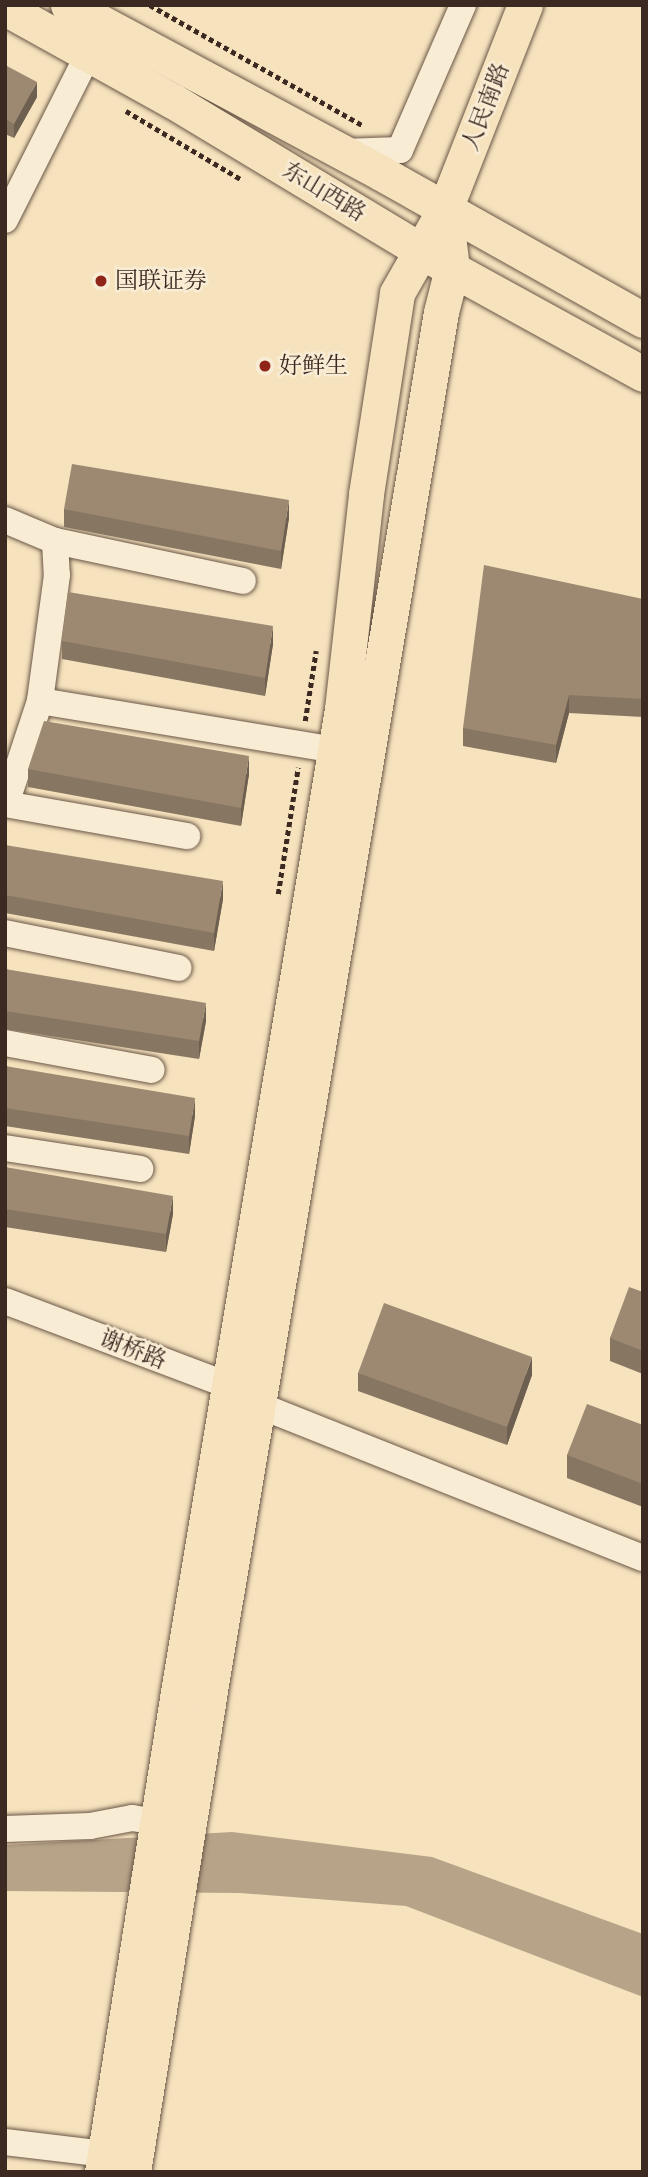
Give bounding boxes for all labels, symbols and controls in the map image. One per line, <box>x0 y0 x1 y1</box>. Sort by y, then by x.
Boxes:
street label: 人民南路 <box>457 59 515 155</box>
street label: 东山西路 <box>277 156 371 228</box>
place label: 国联证券 <box>115 267 207 295</box>
marker: 国联证券 <box>93 273 109 289</box>
place label: 好鲜生 <box>279 352 348 380</box>
marker: 好鲜生 <box>257 358 273 374</box>
street label: 谢桥路 <box>96 1325 170 1375</box>

